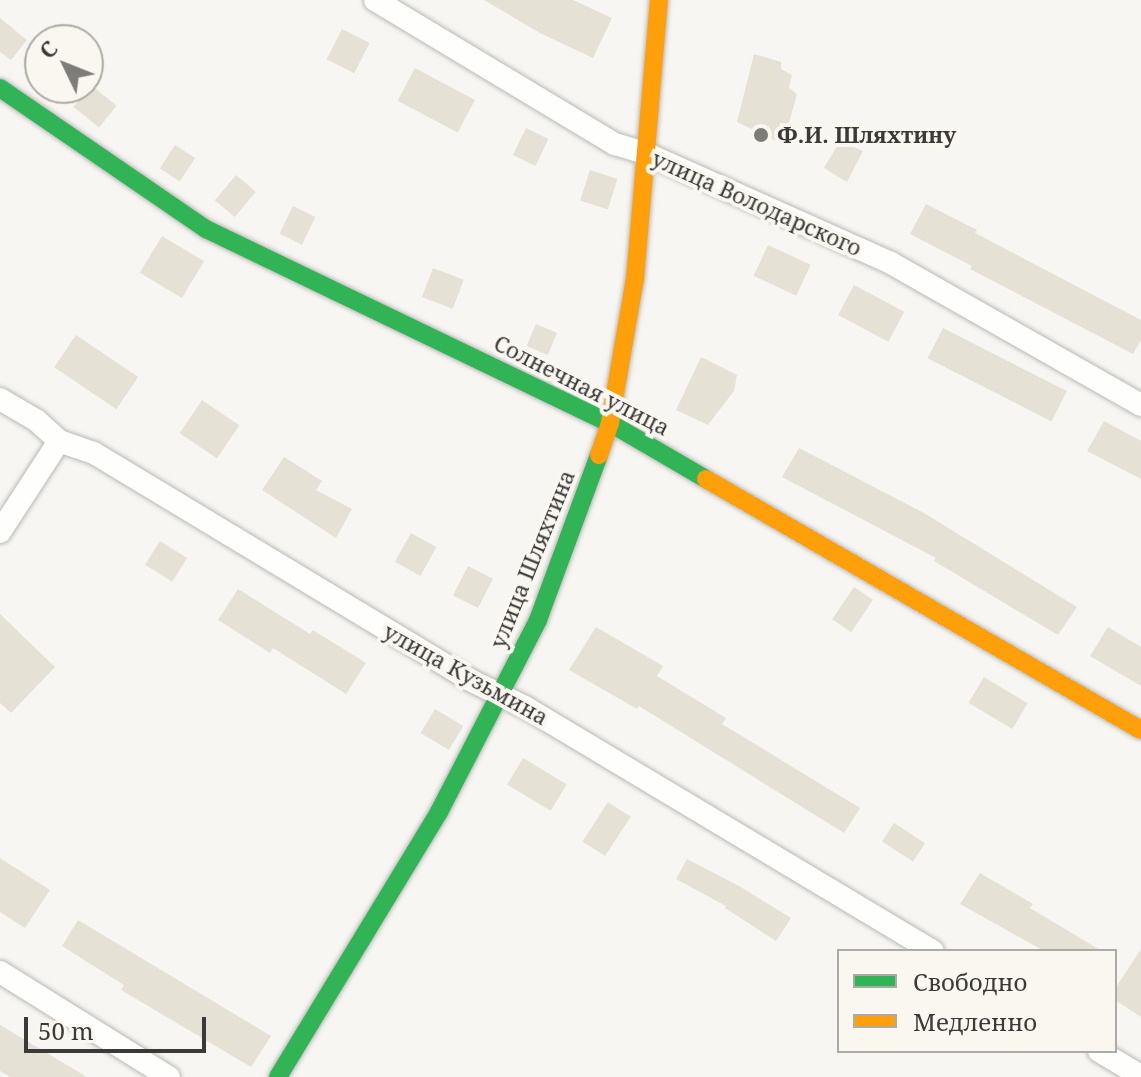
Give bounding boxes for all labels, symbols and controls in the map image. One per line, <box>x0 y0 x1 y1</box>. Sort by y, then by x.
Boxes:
north arrow <box>24 24 104 104</box>
text: С <box>32 33 64 65</box>
place label: Ф.И. Шляхтину <box>777 122 956 148</box>
marker: Ф.И. Шляхтину <box>752 126 770 144</box>
street label: улица Володарского <box>648 145 866 261</box>
street label: Солнечная улица <box>490 329 674 441</box>
street label: улица Шляхтина <box>484 466 580 652</box>
street label: улица Кузьмина <box>379 618 553 730</box>
legend <box>837 949 1117 1053</box>
text: Свободно <box>913 965 1027 998</box>
scale bar <box>28 1001 210 1051</box>
text: Медленно <box>913 1005 1037 1038</box>
text: 50 m <box>38 1014 94 1047</box>

